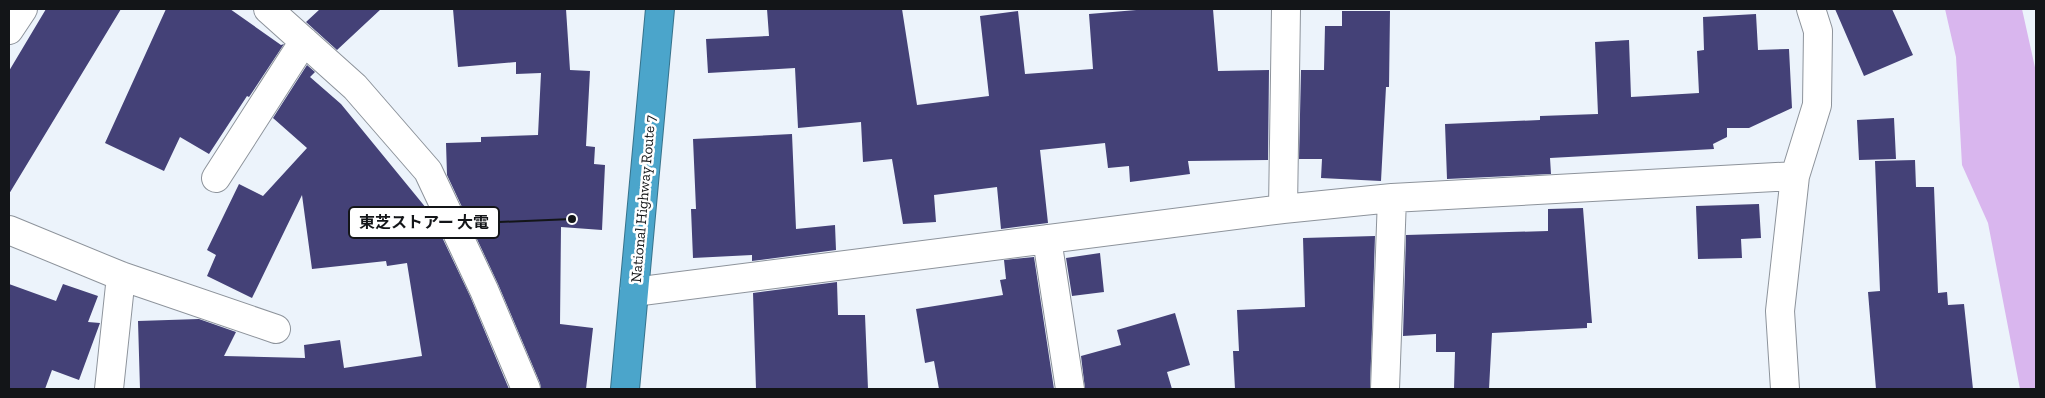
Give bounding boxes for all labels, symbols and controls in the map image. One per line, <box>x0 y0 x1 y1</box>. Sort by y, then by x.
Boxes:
street label: National Highway Route 7 <box>627 115 659 283</box>
callout: 東芝ストアー 大電 <box>349 207 499 238</box>
text: 東芝ストアー 大電 <box>359 213 489 232</box>

